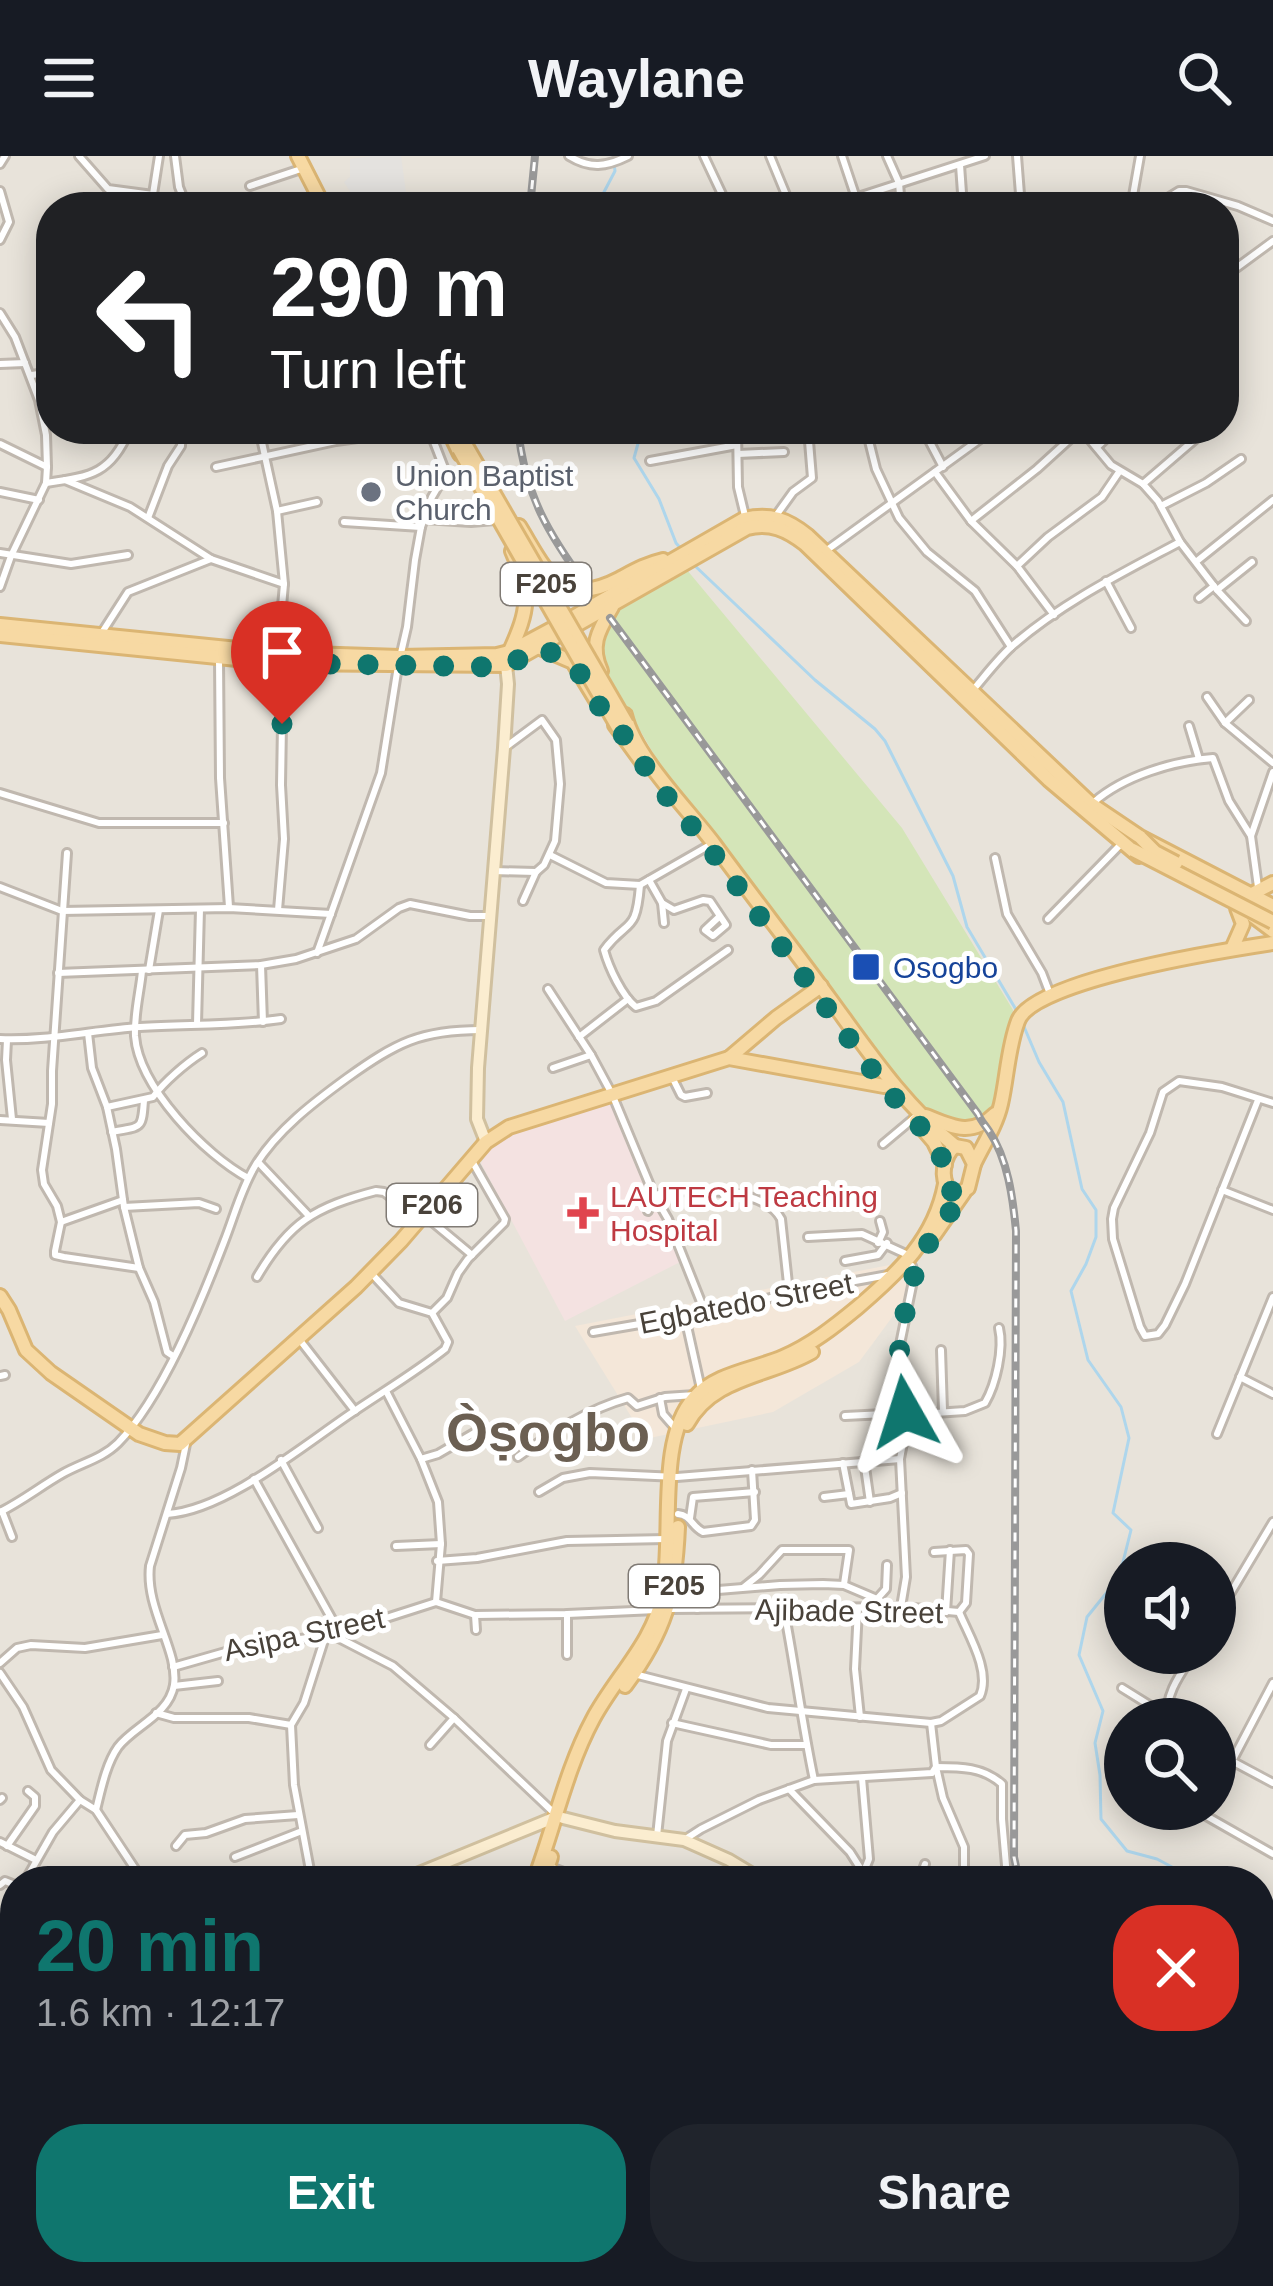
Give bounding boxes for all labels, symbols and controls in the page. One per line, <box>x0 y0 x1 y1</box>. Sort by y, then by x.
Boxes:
icon: menu <box>36 45 102 111</box>
icon: search <box>1171 45 1237 111</box>
text: Waylane <box>528 48 745 108</box>
icon: left <box>72 240 228 396</box>
text: 290 m <box>270 240 508 334</box>
text: Turn left <box>270 339 466 399</box>
place label: Union Baptist Church <box>395 459 574 526</box>
marker: Union Baptist Church <box>358 479 384 505</box>
road number: F205 <box>501 563 591 605</box>
pin <box>231 601 333 724</box>
icon: arrive <box>249 619 315 685</box>
marker: Osogbo <box>850 951 882 983</box>
place label: Osogbo <box>893 951 998 984</box>
place label: LAUTECH Teaching Hospital <box>610 1180 878 1247</box>
road number: F206 <box>387 1184 477 1226</box>
marker: LAUTECH Teaching Hospital <box>567 1197 599 1229</box>
street label: Egbatedo Street <box>636 1266 856 1340</box>
position arrow <box>842 1349 968 1475</box>
district label: Òṣogbo <box>446 1402 650 1462</box>
map controls <box>1104 1542 1236 1830</box>
button: sound <box>1104 1542 1236 1674</box>
road number: F205 <box>629 1565 719 1607</box>
street label: Ajibade Street <box>754 1593 944 1629</box>
street label: Asipa Street <box>221 1601 388 1667</box>
button: search <box>1104 1698 1236 1830</box>
button: close <box>1113 1905 1239 2031</box>
text: 20 min <box>36 1906 264 1986</box>
text: 1.6 km · 12:17 <box>36 1991 285 2034</box>
button: Exit <box>36 2124 626 2262</box>
button: Share <box>650 2124 1239 2262</box>

